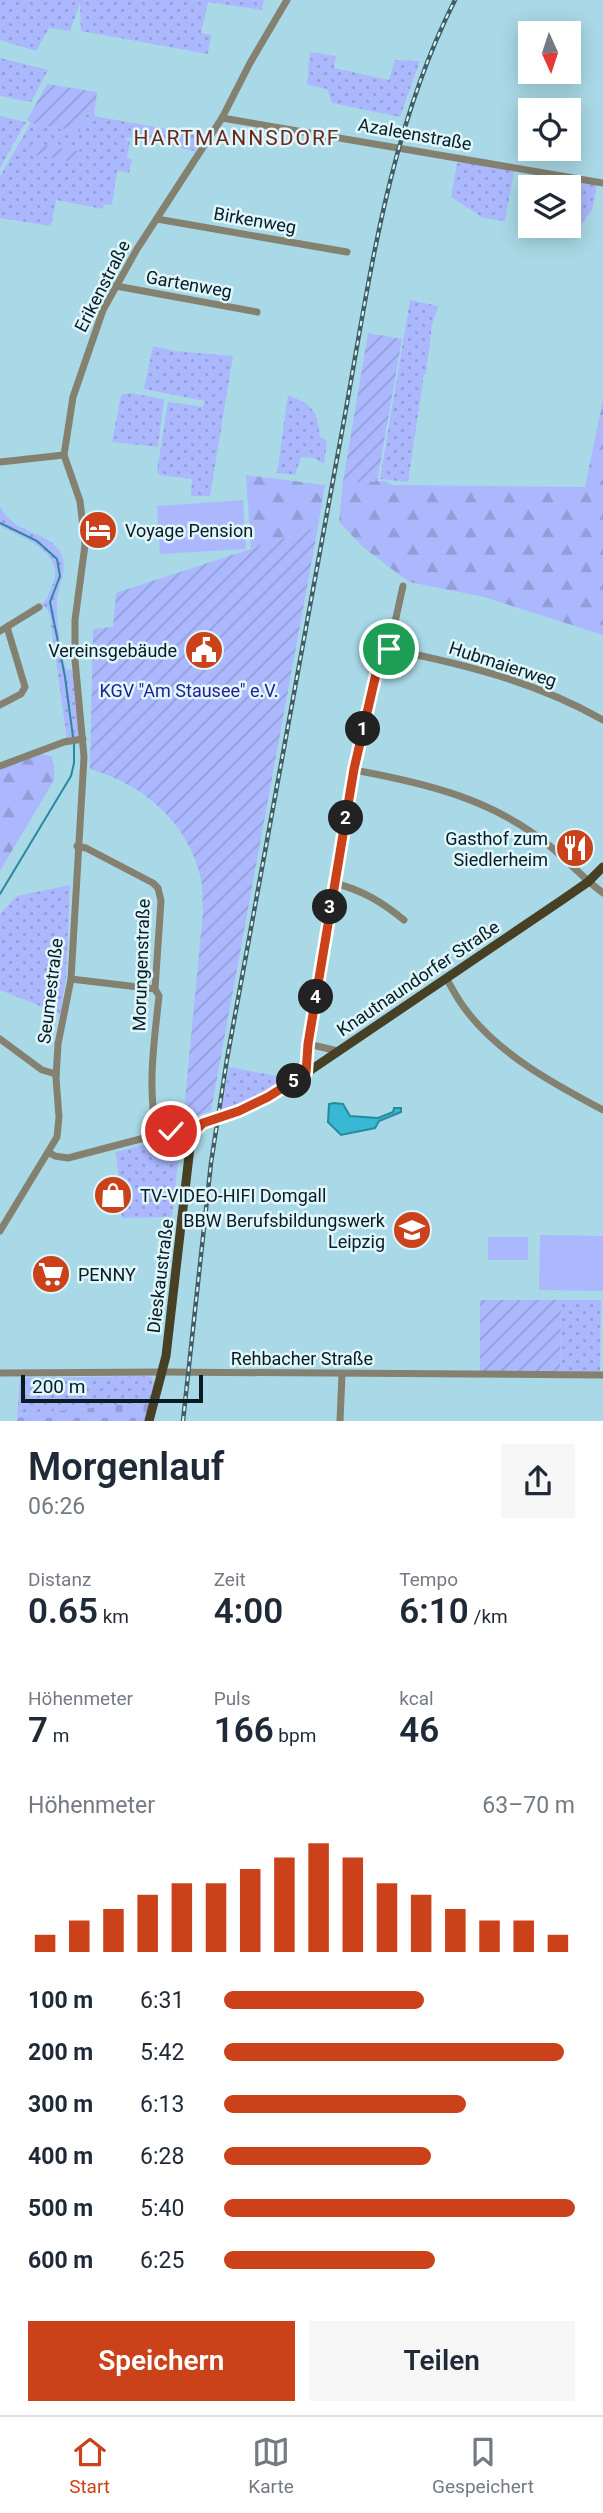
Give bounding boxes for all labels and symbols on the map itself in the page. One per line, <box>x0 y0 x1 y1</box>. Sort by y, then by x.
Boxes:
north arrow <box>518 21 581 84</box>
street label: Azaleenstraße <box>357 114 473 154</box>
district label: HARTMANNSDORF <box>134 126 340 150</box>
street label: Birkenweg <box>212 202 298 238</box>
street label: Erikenstraße <box>70 237 134 335</box>
street label: Gartenweg <box>144 266 234 302</box>
hotel icon: Voyage Pension <box>77 509 119 551</box>
place label: Voyage Pension <box>125 520 253 541</box>
pin <box>359 619 419 679</box>
public building icon: Vereinsgebäude <box>183 629 225 671</box>
street label: Hubmaierweg <box>447 637 559 691</box>
place label: Vereinsgebäude <box>48 640 177 661</box>
park label: KGV "Am Stausee" e.V. <box>99 680 279 701</box>
pin: 1 <box>346 712 380 746</box>
pin: 2 <box>328 800 364 836</box>
restaurant icon: Gasthof zum Siedlerheim <box>554 827 596 869</box>
place label: Gasthof zum Siedlerheim <box>445 828 548 870</box>
pin: 3 <box>312 890 348 925</box>
street label: Morungenstraße <box>128 898 154 1032</box>
street label: Knautnaundorfer Straße <box>333 916 503 1040</box>
street label: Seumestraße <box>33 937 67 1045</box>
pin: 4 <box>298 979 334 1014</box>
pin: 5 <box>276 1064 312 1098</box>
pin <box>141 1101 201 1161</box>
shop icon: TV-VIDEO-HIFI Domgall <box>92 1174 134 1216</box>
place label: TV-VIDEO-HIFI Domgall <box>140 1185 326 1206</box>
school or university icon: BBW Berufsbildungswerk Leipzig <box>391 1209 433 1251</box>
place label: BBW Berufsbildungswerk Leipzig <box>183 1210 386 1252</box>
street label: Dieskaustraße <box>143 1218 177 1334</box>
supermarket icon: PENNY <box>30 1253 72 1295</box>
place label: PENNY <box>78 1264 136 1285</box>
street label: Rehbacher Straße <box>231 1348 373 1369</box>
scale bar <box>21 1372 203 1404</box>

